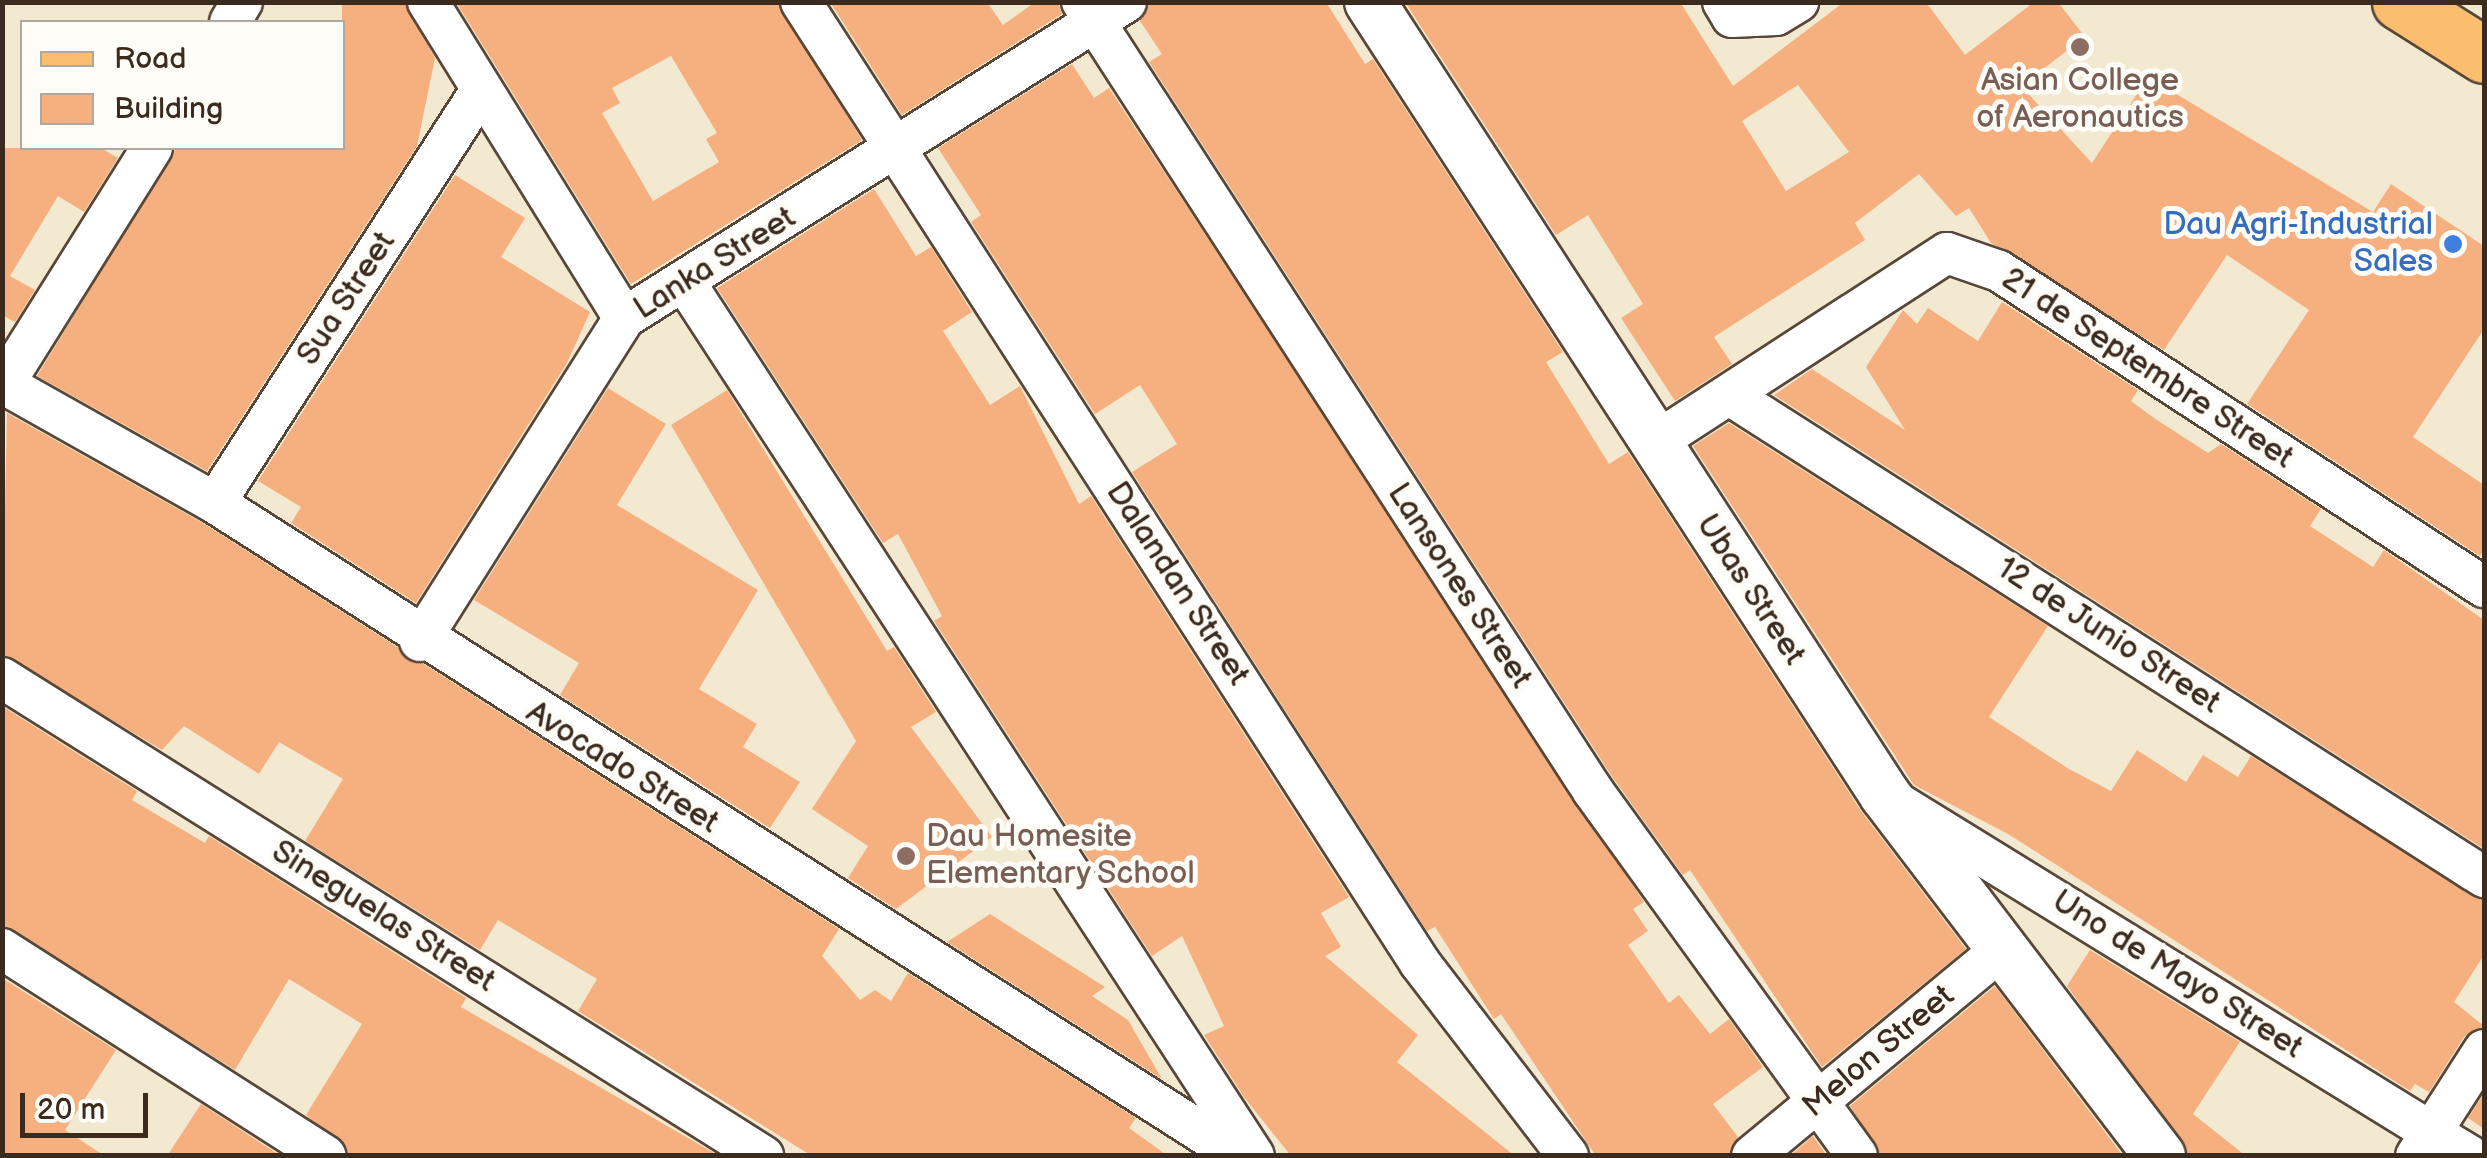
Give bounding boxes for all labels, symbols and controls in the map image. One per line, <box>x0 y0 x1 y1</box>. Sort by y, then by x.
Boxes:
legend <box>20 20 345 150</box>
marker: Asian College of Aeronautics <box>2069 36 2091 58</box>
text: Road <box>114 41 187 77</box>
place label: Asian College of Aeronautics <box>1976 63 2184 138</box>
text: Building <box>114 91 223 127</box>
street label: Lanka Street <box>627 199 803 329</box>
place label: Dau Agri-Industrial Sales <box>2163 207 2433 282</box>
street label: Sua Street <box>290 225 404 373</box>
marker: Dau Agri-Industrial Sales <box>2442 233 2464 255</box>
street label: 21 de Septembre Street <box>1994 260 2300 478</box>
street label: Dalandan Street <box>1097 475 1257 693</box>
street label: Lansones Street <box>1378 476 1540 696</box>
street label: Ubas Street <box>1687 507 1813 673</box>
street label: 12 de Junio Street <box>1988 549 2228 723</box>
street label: Avocado Street <box>519 693 725 843</box>
place label: Dau Homesite Elementary School <box>926 819 1197 894</box>
street label: Sineguelas Street <box>264 833 502 1001</box>
marker: Dau Homesite Elementary School <box>895 845 917 867</box>
street label: Uno de Mayo Street <box>2045 882 2309 1068</box>
street label: Melon Street <box>1795 977 1963 1127</box>
scale bar <box>25 1073 152 1135</box>
text: 20 m <box>37 1092 105 1128</box>

